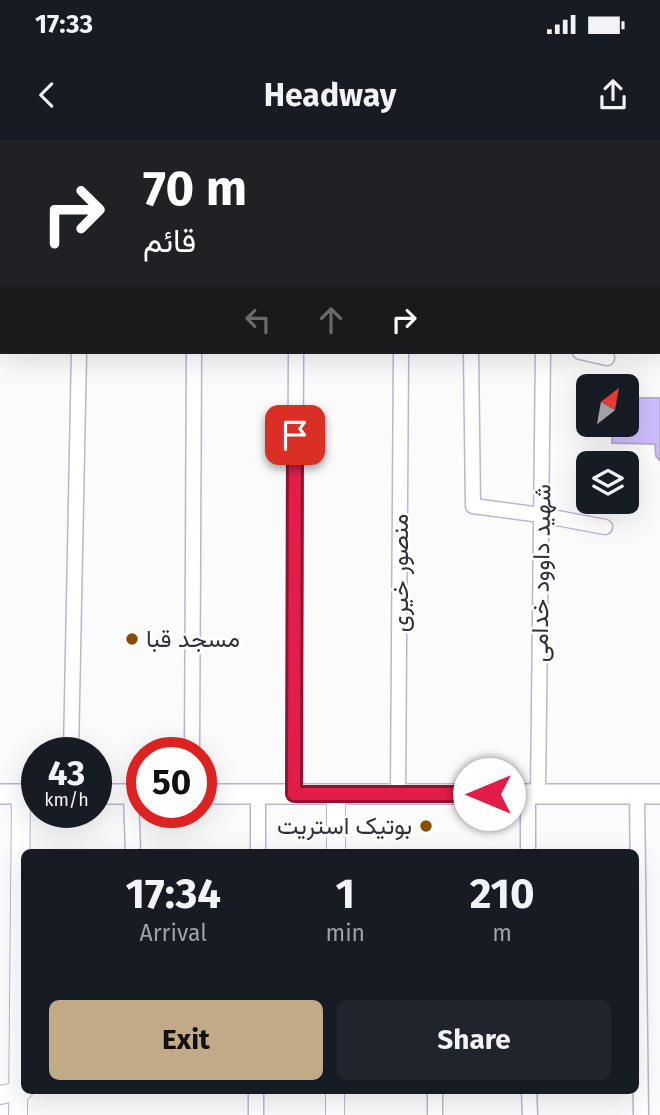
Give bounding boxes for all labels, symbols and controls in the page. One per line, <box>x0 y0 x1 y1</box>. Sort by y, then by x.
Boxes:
text: 17:33 <box>35 9 93 40</box>
icon: back <box>28 76 66 114</box>
text: Headway <box>264 76 396 114</box>
icon: share <box>594 76 632 114</box>
text: 70 m <box>143 159 247 218</box>
icon: right <box>28 168 119 259</box>
text: قائم <box>143 222 196 260</box>
icon: left <box>239 301 277 339</box>
icon: ahead <box>312 301 350 339</box>
icon: right <box>385 301 423 339</box>
north arrow <box>576 374 639 438</box>
map controls <box>576 374 639 514</box>
pin <box>265 405 325 465</box>
icon: arrive <box>276 416 314 454</box>
button: layers <box>576 451 639 514</box>
street label: شهید داوود خدامی <box>525 484 558 662</box>
street label: منصور خیری <box>386 514 415 632</box>
place label: مسجد قبا <box>146 625 240 653</box>
marker: مسجد قبا <box>124 631 140 647</box>
speed limit sign: 50 <box>126 737 217 828</box>
text: 43 <box>48 752 85 794</box>
position arrow <box>452 757 526 831</box>
text: km/h <box>44 789 89 811</box>
place label: بوتیک استریت <box>277 812 412 841</box>
marker: بوتیک استریت <box>418 818 434 834</box>
text: 17:34 <box>126 869 221 919</box>
text: 1 <box>336 869 355 919</box>
text: 210 <box>470 869 534 919</box>
text: Arrival <box>140 919 207 947</box>
text: min <box>325 919 365 947</box>
text: m <box>492 919 512 947</box>
button: Exit <box>49 1000 323 1080</box>
button: Share <box>337 1000 611 1080</box>

